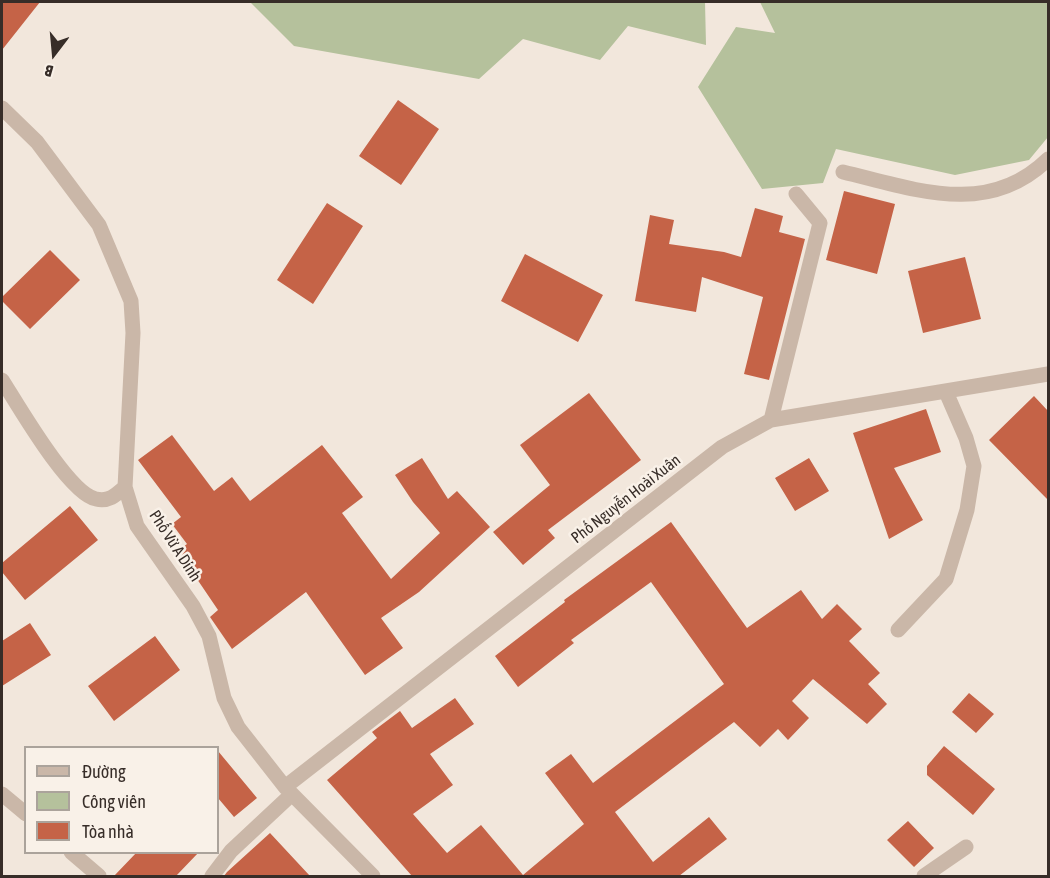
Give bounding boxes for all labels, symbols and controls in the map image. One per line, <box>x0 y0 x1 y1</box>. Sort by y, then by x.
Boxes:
north arrow <box>24 24 84 84</box>
text: B <box>43 62 55 81</box>
street label: Phố Nguyễn Hoài Xuân <box>568 450 684 548</box>
street label: Phố Vừ A Dính <box>145 507 205 585</box>
legend <box>24 746 219 854</box>
text: Đường <box>82 761 126 782</box>
text: Công viên <box>82 791 146 812</box>
text: Tòa nhà <box>82 821 134 842</box>

